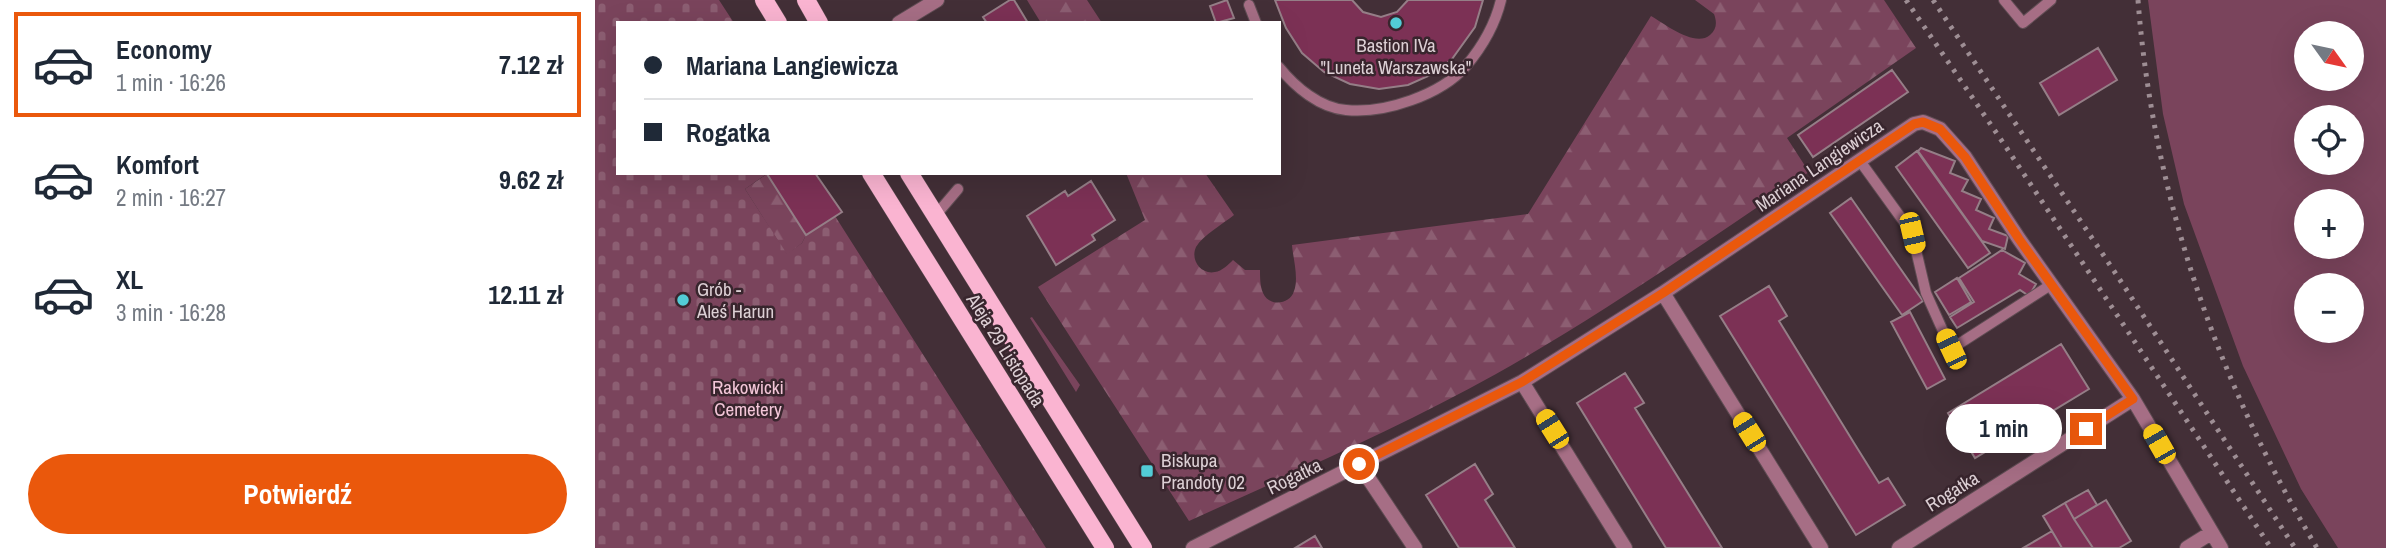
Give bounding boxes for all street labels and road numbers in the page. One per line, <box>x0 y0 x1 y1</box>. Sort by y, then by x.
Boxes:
street label: Mariana Langiewicza <box>1750 112 1888 217</box>
street label: Aleja 29 Listopada <box>960 288 1051 412</box>
street label: Rogatka <box>1262 451 1326 500</box>
street label: Rogatka <box>1921 464 1984 517</box>

